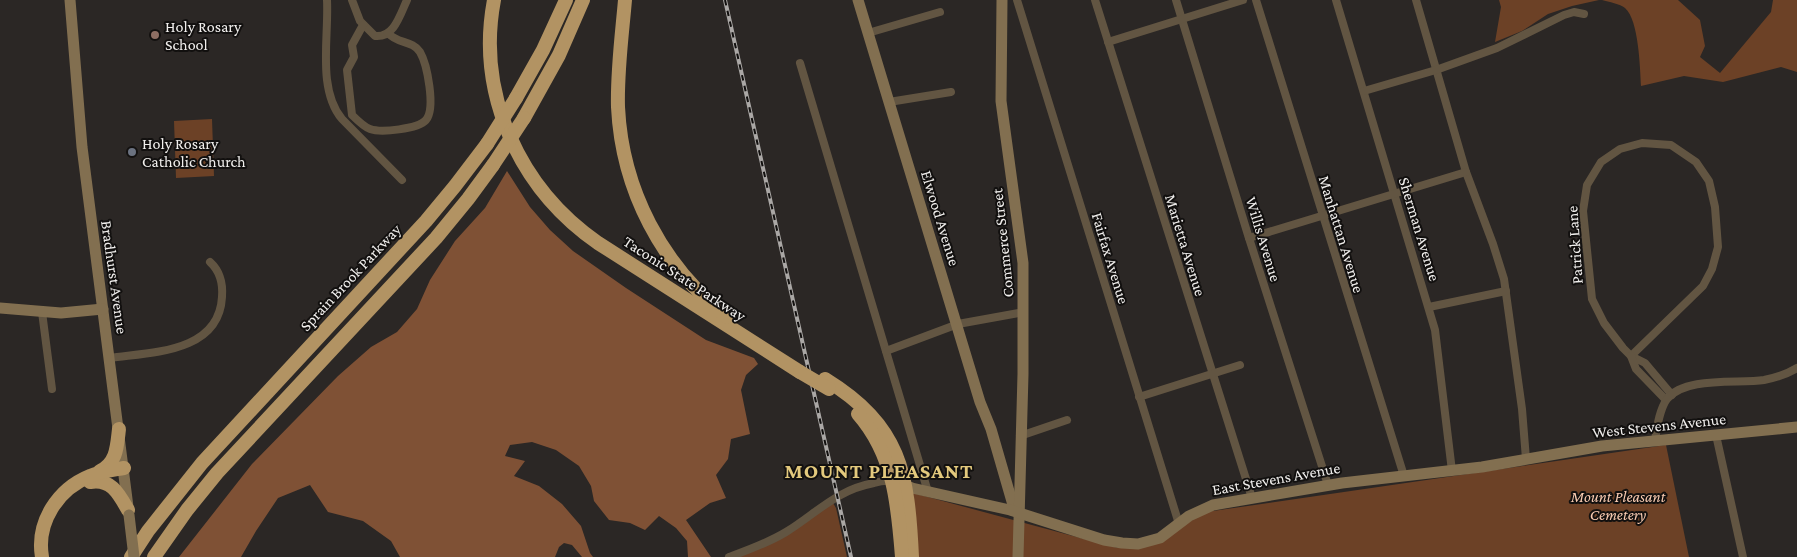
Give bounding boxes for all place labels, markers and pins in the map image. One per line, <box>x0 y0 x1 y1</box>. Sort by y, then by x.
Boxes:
place label: Holy Rosary School <box>165 18 242 53</box>
marker: Holy Rosary School <box>149 29 161 41</box>
place label: Holy Rosary Catholic Church <box>142 135 246 170</box>
marker: Holy Rosary Catholic Church <box>126 146 138 158</box>

